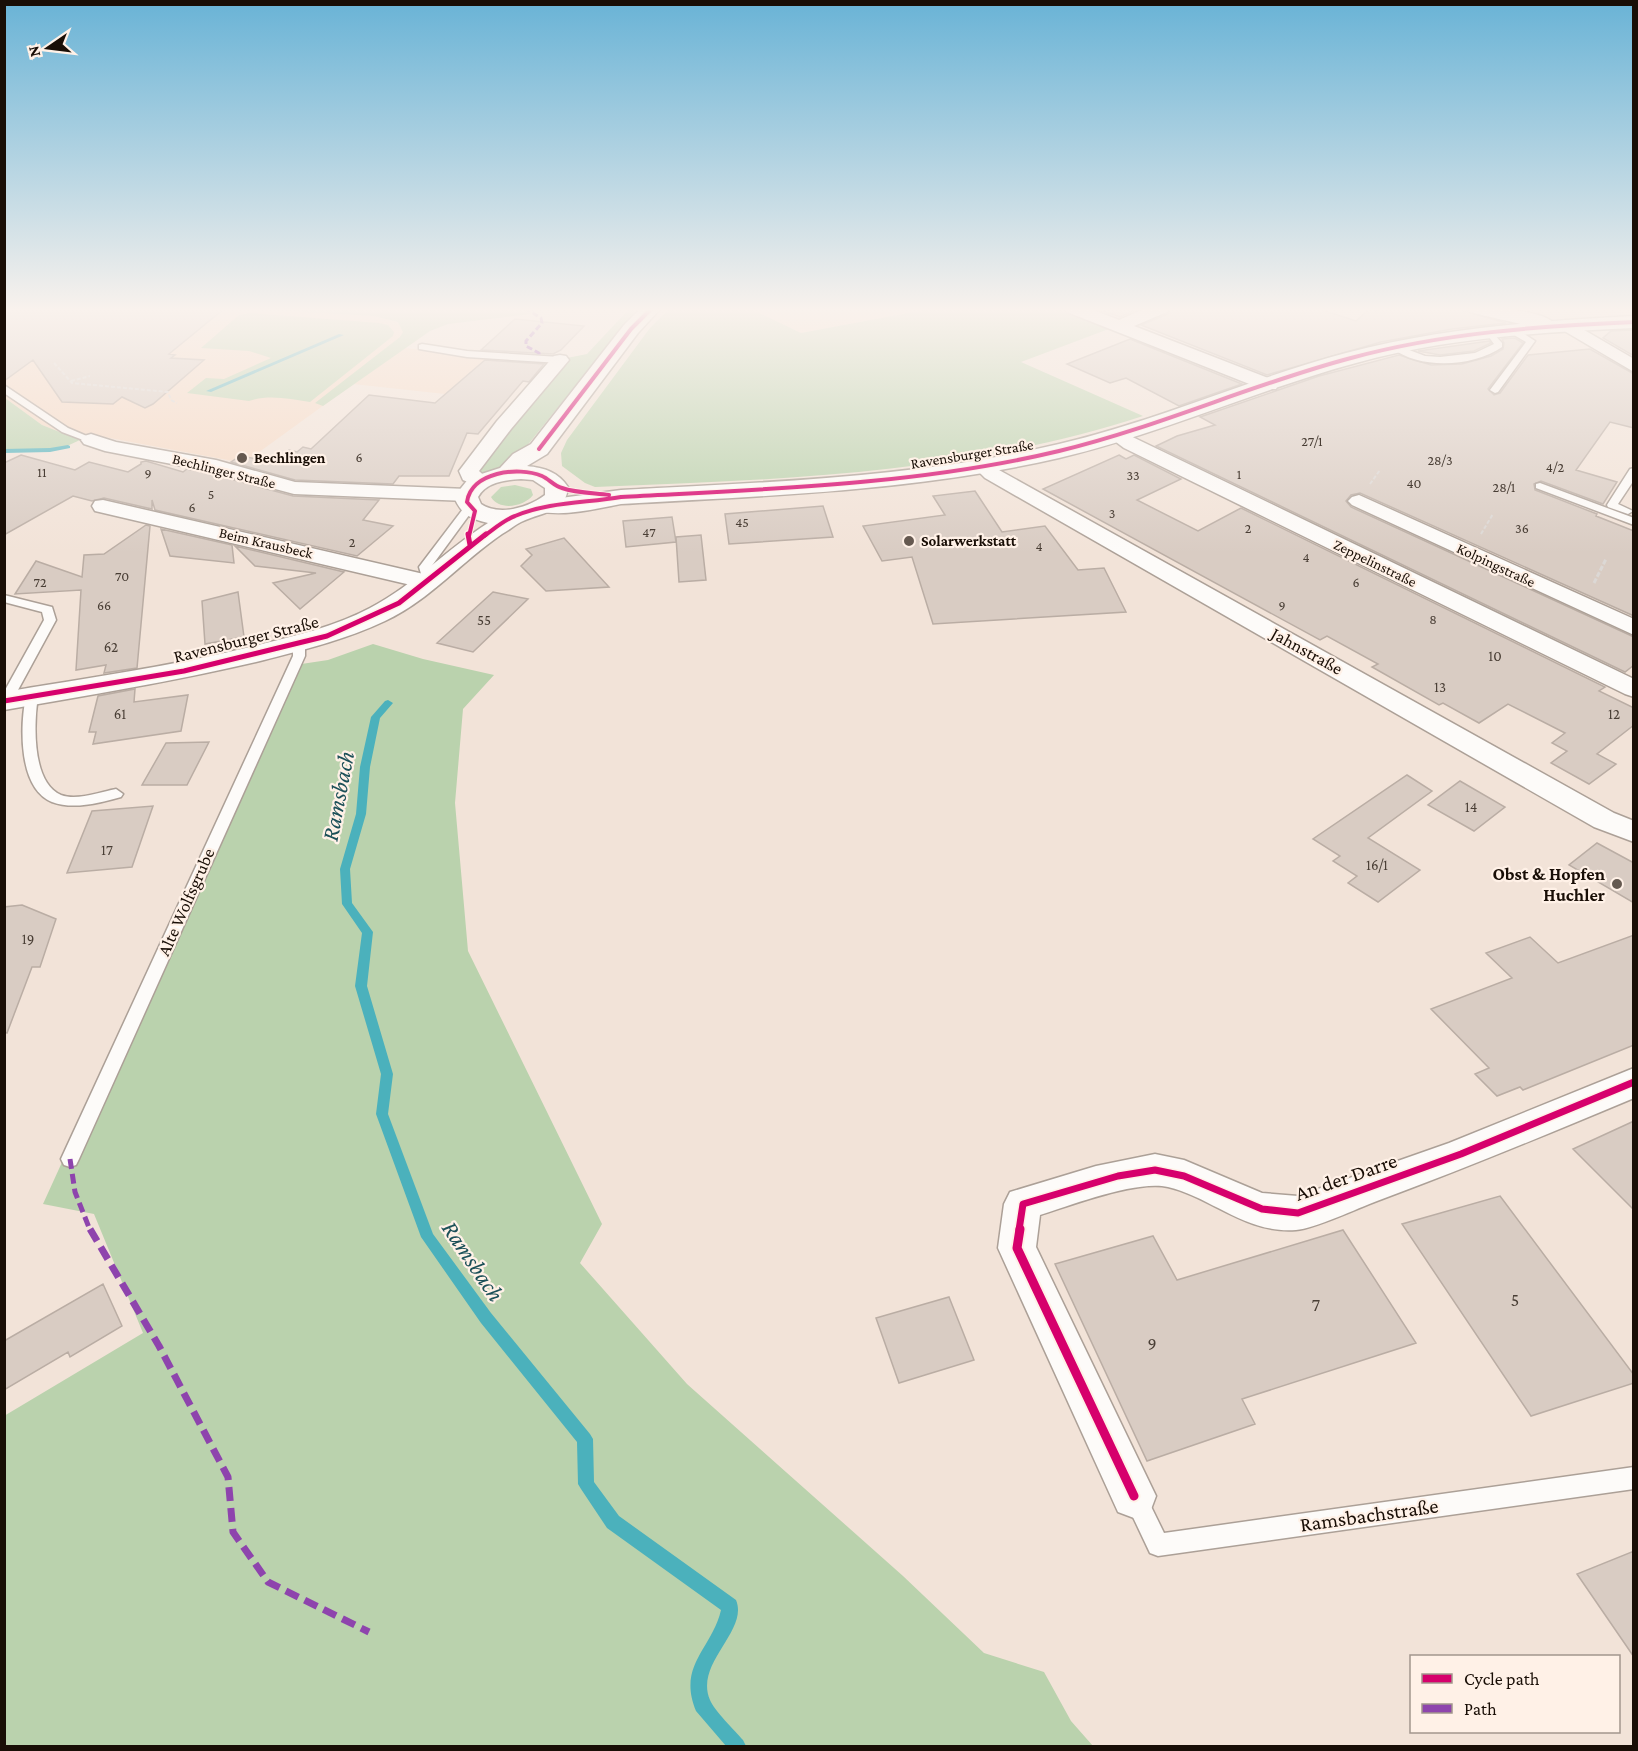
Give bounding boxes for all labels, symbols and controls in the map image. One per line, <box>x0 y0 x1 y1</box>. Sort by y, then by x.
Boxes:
north arrow <box>18 18 78 78</box>
text: N <box>24 44 43 59</box>
house number: 27/1 <box>1301 433 1323 449</box>
street label: Ravensburger Straße <box>910 436 1035 473</box>
house number: 6 <box>355 449 363 465</box>
street label: Bechlinger Straße <box>171 450 278 493</box>
place label: Bechlingen <box>254 450 326 466</box>
marker: Bechlingen <box>235 451 249 465</box>
house number: 28/3 <box>1427 452 1453 468</box>
house number: 4/2 <box>1546 459 1565 475</box>
house number: 11 <box>37 464 47 480</box>
house number: 9 <box>144 465 152 481</box>
house number: 1 <box>1237 466 1242 482</box>
house number: 33 <box>1126 467 1140 483</box>
house number: 40 <box>1406 475 1422 491</box>
house number: 28/1 <box>1493 479 1516 495</box>
house number: 5 <box>208 486 214 502</box>
house number: 6 <box>188 499 196 515</box>
house number: 3 <box>1109 505 1115 521</box>
house number: 45 <box>735 514 749 530</box>
house number: 2 <box>1245 520 1252 536</box>
house number: 36 <box>1515 520 1529 536</box>
street label: Beim Krausbeck <box>218 524 315 562</box>
house number: 47 <box>642 524 656 540</box>
place label: Solarwerkstatt <box>921 533 1017 549</box>
house number: 2 <box>349 534 356 550</box>
marker: Solarwerkstatt <box>902 534 916 548</box>
street label: Zeppelinstraße <box>1330 536 1420 591</box>
house number: 4 <box>1035 538 1043 554</box>
street label: Kolpingstraße <box>1454 540 1538 591</box>
house number: 4 <box>1302 549 1310 565</box>
house number: 70 <box>115 568 129 584</box>
house number: 72 <box>33 574 47 590</box>
house number: 6 <box>1352 574 1360 590</box>
house number: 66 <box>97 597 111 613</box>
house number: 9 <box>1278 597 1286 613</box>
street label: Ravensburger Straße <box>171 611 321 667</box>
house number: 8 <box>1429 611 1437 627</box>
house number: 55 <box>477 612 491 628</box>
street label: Jahnstraße <box>1266 622 1346 679</box>
house number: 62 <box>104 639 118 655</box>
house number: 10 <box>1488 648 1502 664</box>
house number: 13 <box>1434 679 1446 695</box>
house number: 61 <box>114 706 126 722</box>
house number: 12 <box>1608 706 1620 722</box>
water label: Ramsbach <box>316 749 359 843</box>
house number: 14 <box>1465 799 1477 815</box>
house number: 17 <box>101 842 113 858</box>
street label: Alte Wolfsgrube <box>153 845 219 959</box>
house number: 16/1 <box>1366 857 1388 873</box>
place label: Obst & Hopfen Huchler <box>1492 864 1606 905</box>
marker: Obst & Hopfen Huchler <box>1610 877 1624 891</box>
house number: 19 <box>22 931 34 947</box>
street label: An der Darre <box>1292 1148 1400 1206</box>
water label: Ramsbach <box>437 1215 510 1306</box>
house number: 5 <box>1511 1290 1519 1310</box>
house number: 7 <box>1312 1295 1320 1315</box>
house number: 9 <box>1147 1334 1157 1354</box>
street label: Ramsbachstraße <box>1298 1493 1440 1537</box>
legend <box>1410 1655 1620 1733</box>
text: Cycle path <box>1464 1669 1540 1689</box>
text: Path <box>1464 1699 1497 1719</box>

